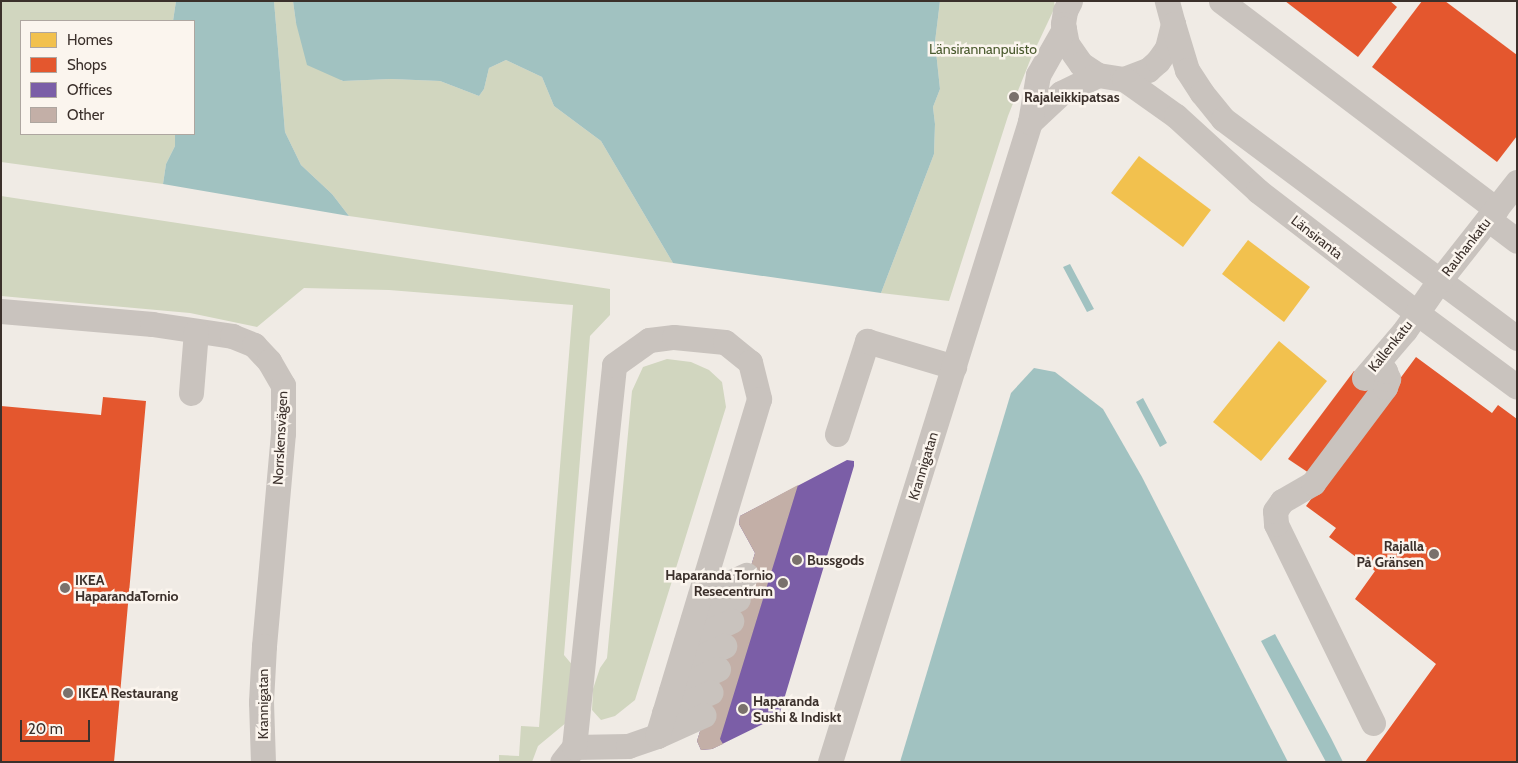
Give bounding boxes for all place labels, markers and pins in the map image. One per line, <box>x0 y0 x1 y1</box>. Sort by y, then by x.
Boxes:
place label: Rajaleikkipatsas <box>1024 89 1120 105</box>
marker: Rajaleikkipatsas <box>1008 91 1020 103</box>
place label: Rajalla På Gränsen <box>1356 538 1424 570</box>
marker: Rajalla På Gränsen <box>1428 548 1440 560</box>
place label: Bussgods <box>807 552 864 568</box>
marker: Bussgods <box>791 554 803 566</box>
place label: Haparanda Tornio Resecentrum <box>665 567 773 600</box>
place label: IKEA HaparandaTornio <box>75 572 179 604</box>
marker: Haparanda Tornio Resecentrum <box>777 577 789 589</box>
marker: IKEA HaparandaTornio <box>59 582 71 594</box>
place label: IKEA Restaurang <box>78 685 178 701</box>
marker: IKEA Restaurang <box>62 687 74 699</box>
place label: Haparanda Sushi & Indiskt <box>753 693 841 726</box>
marker: Haparanda Sushi & Indiskt <box>737 703 749 715</box>

